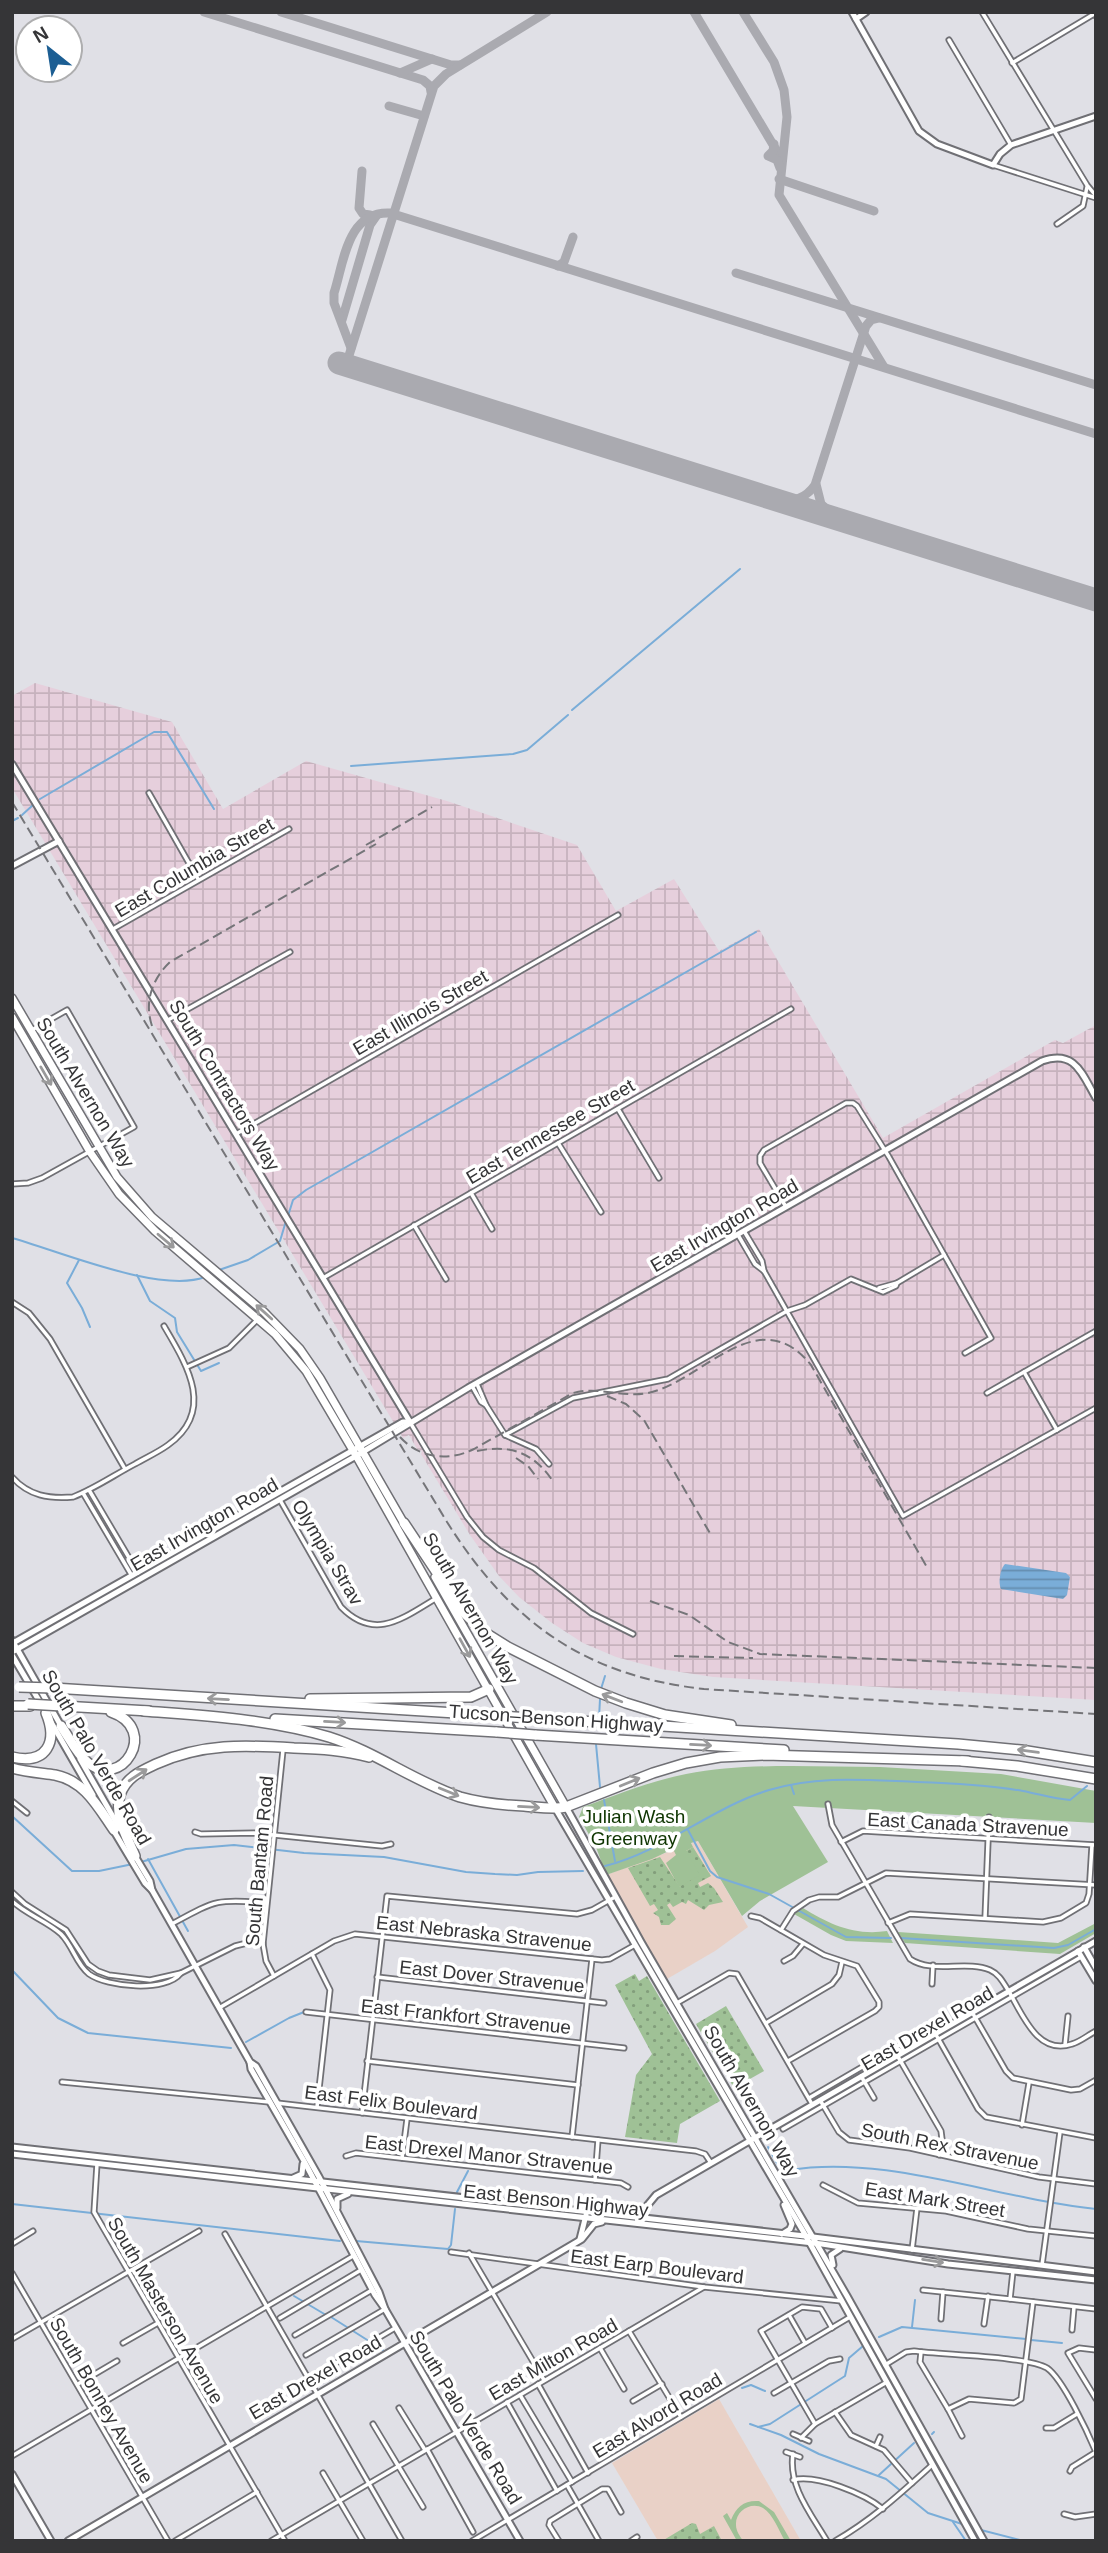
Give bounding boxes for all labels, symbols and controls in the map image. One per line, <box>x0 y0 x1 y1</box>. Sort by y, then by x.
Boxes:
north arrow <box>14 14 84 84</box>
text: N <box>30 22 52 47</box>
street label: East Columbia Street <box>111 813 278 921</box>
street label: East Illinois Street <box>349 965 492 1060</box>
street label: South Contractors Way <box>165 996 284 1175</box>
street label: South Alvernon Way <box>32 1013 139 1172</box>
one-way arrow <box>40 1065 53 1086</box>
street label: East Tennessee Street <box>462 1074 639 1188</box>
street label: East Irvington Road <box>647 1175 802 1276</box>
one-way arrow <box>157 1232 175 1248</box>
one-way arrow <box>255 1304 273 1320</box>
street label: East Irvington Road <box>127 1474 282 1575</box>
street label: Olympia Strav <box>288 1496 368 1609</box>
street label: South Alvernon Way <box>419 1529 523 1688</box>
one-way arrow <box>459 1637 472 1658</box>
street label: South Palo Verde Road <box>38 1666 155 1848</box>
one-way arrow <box>602 1691 624 1704</box>
one-way arrow <box>207 1692 230 1705</box>
street label: Tucson–Benson Highway <box>448 1701 664 1736</box>
one-way arrow <box>323 1716 346 1729</box>
one-way arrow <box>689 1738 712 1751</box>
one-way arrow <box>1018 1744 1040 1757</box>
one-way arrow <box>128 1767 147 1782</box>
one-way arrow <box>618 1774 640 1787</box>
street label: South Bantam Road <box>242 1775 277 1947</box>
one-way arrow <box>438 1787 460 1800</box>
one-way arrow <box>517 1801 540 1814</box>
park label: Julian Wash Greenway <box>583 1806 685 1849</box>
street label: East Canada Stravenue <box>867 1809 1069 1840</box>
street label: East Nebraska Stravenue <box>375 1912 593 1955</box>
street label: East Dover Stravenue <box>398 1956 585 1997</box>
street label: East Drexel Road <box>858 1982 997 2075</box>
street label: East Frankfort Stravenue <box>360 1995 572 2038</box>
street label: South Alvernon Way <box>700 2022 804 2181</box>
street label: East Felix Boulevard <box>303 2081 479 2124</box>
street label: South Rex Stravenue <box>859 2119 1041 2174</box>
street label: East Drexel Manor Stravenue <box>364 2131 614 2178</box>
street label: East Mark Street <box>863 2178 1007 2221</box>
street label: East Benson Highway <box>462 2180 650 2221</box>
street label: South Masterson Avenue <box>103 2213 228 2407</box>
street label: East Earp Boulevard <box>569 2245 745 2288</box>
one-way arrow <box>921 2255 944 2268</box>
street label: South Bonney Avenue <box>46 2314 158 2487</box>
street label: East Milton Road <box>485 2314 621 2405</box>
street label: South Palo Verde Road <box>405 2327 526 2508</box>
street label: East Drexel Road <box>246 2331 385 2424</box>
street label: East Alvord Road <box>589 2369 726 2462</box>

